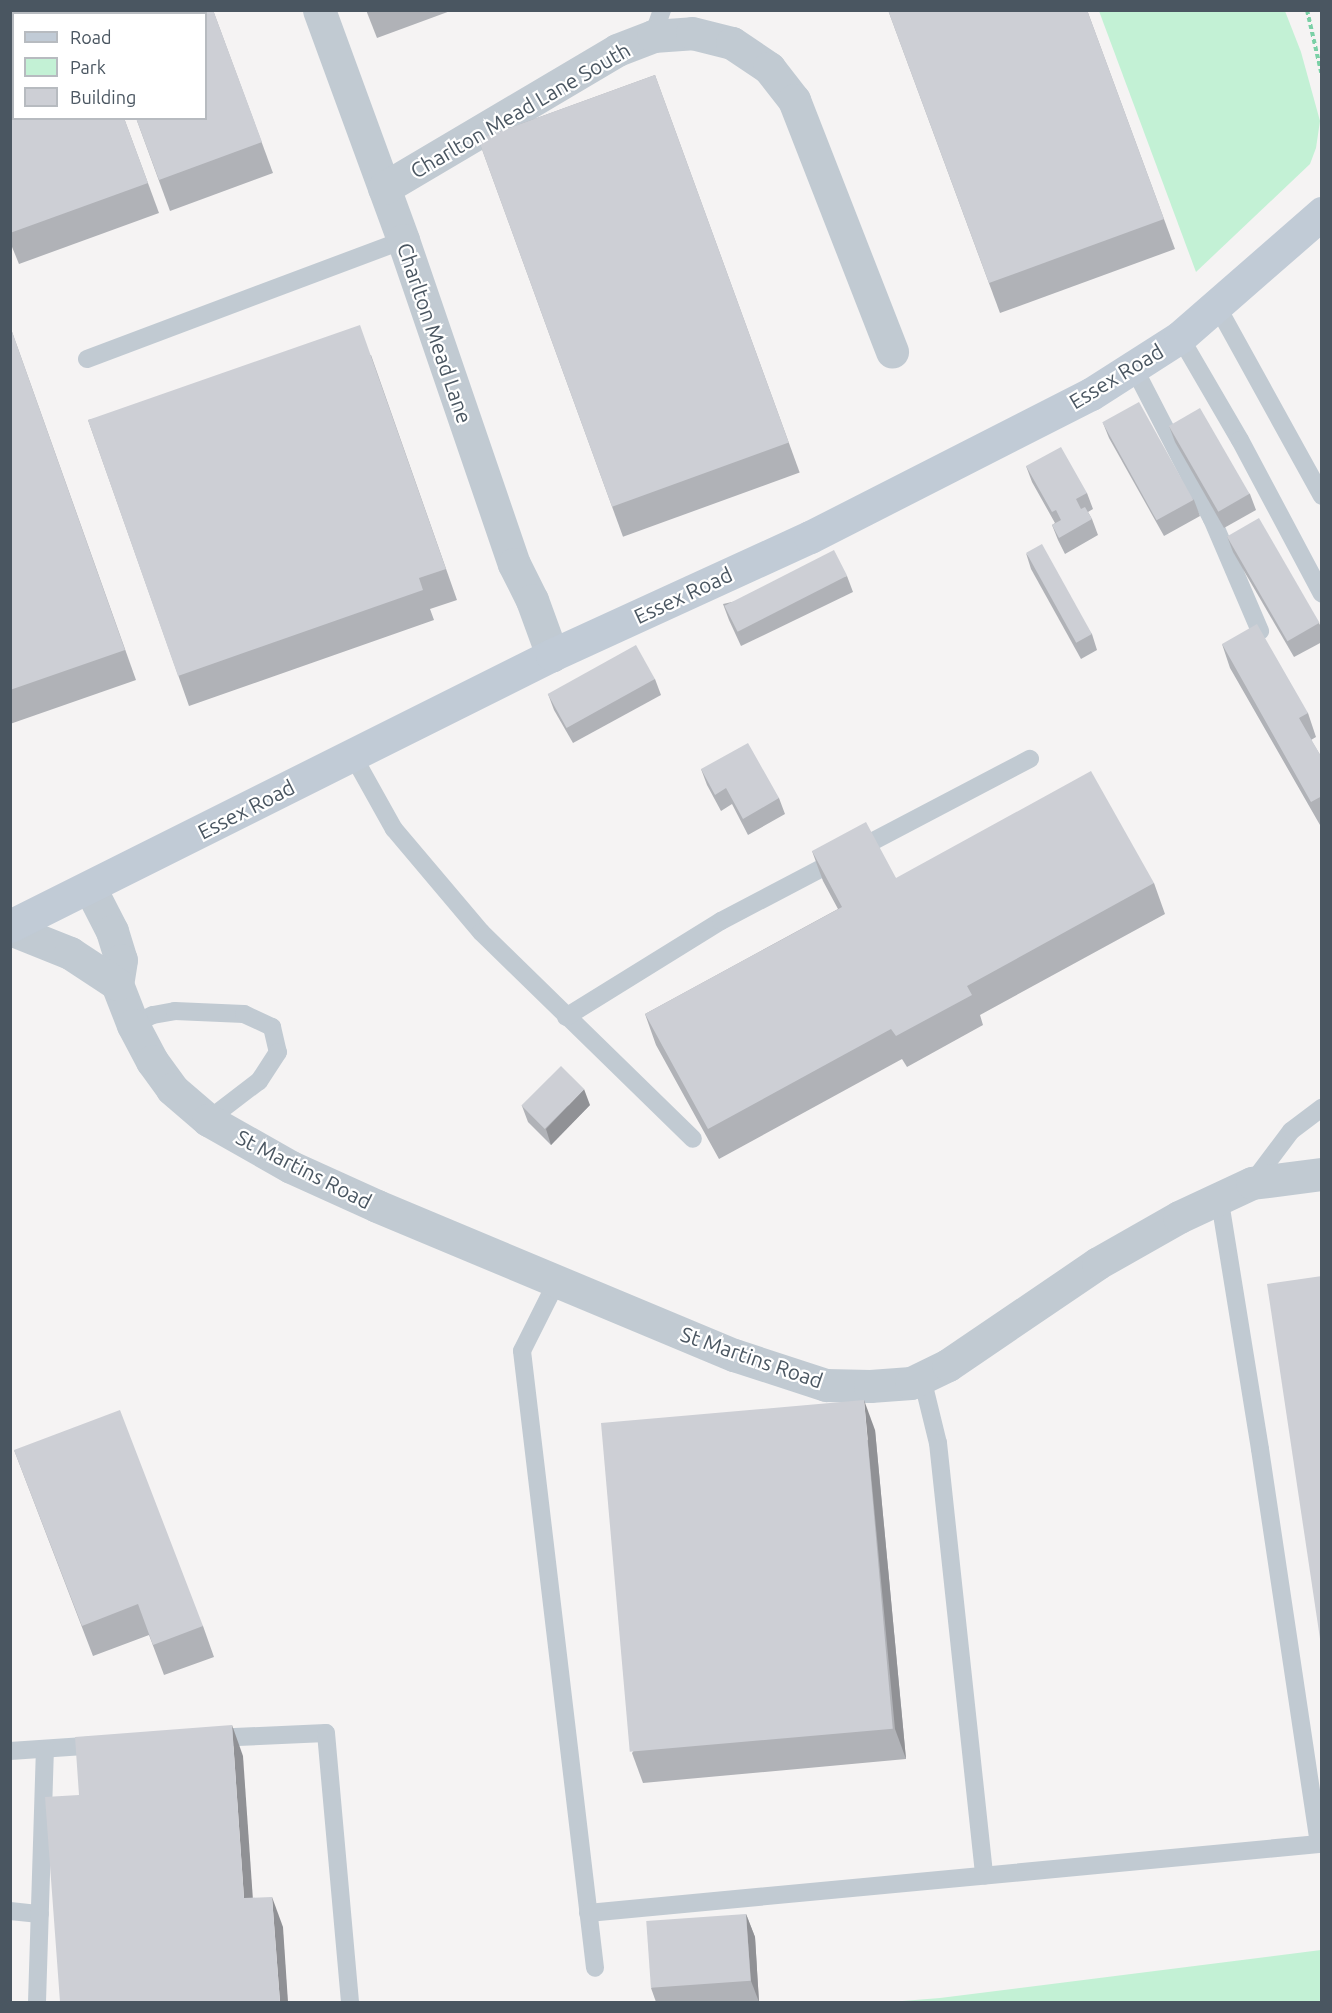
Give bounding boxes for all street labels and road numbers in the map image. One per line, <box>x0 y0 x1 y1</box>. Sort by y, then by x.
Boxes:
street label: Charlton Mead Lane South <box>406 37 634 183</box>
street label: Charlton Mead Lane <box>392 239 478 427</box>
street label: Essex Road <box>1064 338 1168 414</box>
street label: Essex Road <box>630 561 736 629</box>
street label: Essex Road <box>193 774 299 844</box>
street label: St Martins Road <box>232 1124 376 1214</box>
street label: St Martins Road <box>678 1321 826 1393</box>

